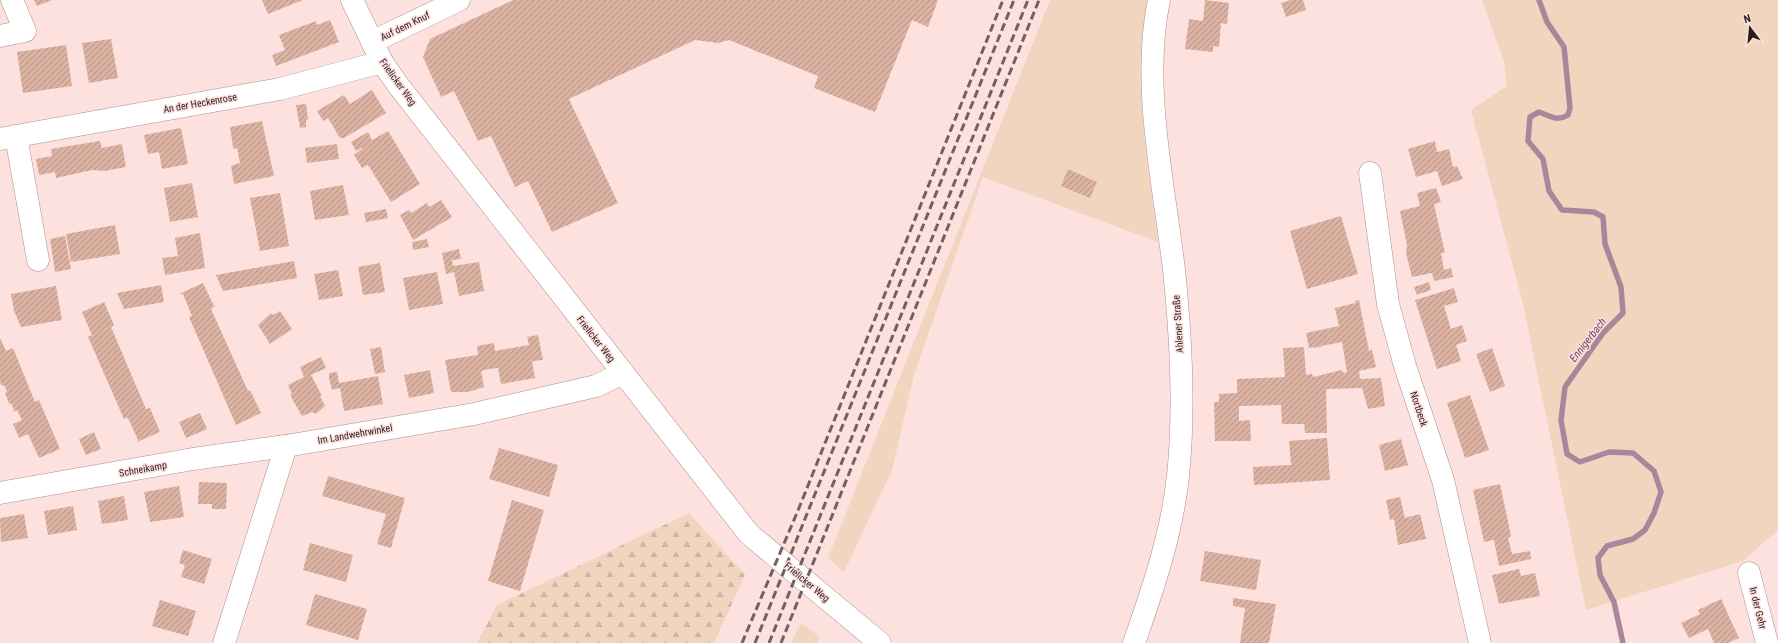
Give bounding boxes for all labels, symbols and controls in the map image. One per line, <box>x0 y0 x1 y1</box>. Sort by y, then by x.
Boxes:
north arrow <box>1730 8 1770 48</box>
street label: Auf dem Knuf <box>378 9 432 43</box>
text: N <box>1742 12 1753 26</box>
street label: Frielicker Weg <box>377 56 419 108</box>
street label: An der Heckenrose <box>162 91 238 115</box>
street label: Ahlener Straße <box>1170 294 1186 353</box>
street label: Frielicker Weg <box>575 314 617 364</box>
water label: Ennigerbach <box>1567 315 1609 365</box>
street label: Nortbeck <box>1408 390 1430 428</box>
street label: Im Landwehrwinkel <box>317 422 393 446</box>
street label: Schneikamp <box>118 459 168 479</box>
street label: Frielicker Weg <box>782 560 832 604</box>
street label: In der Gehr <box>1747 586 1769 630</box>

